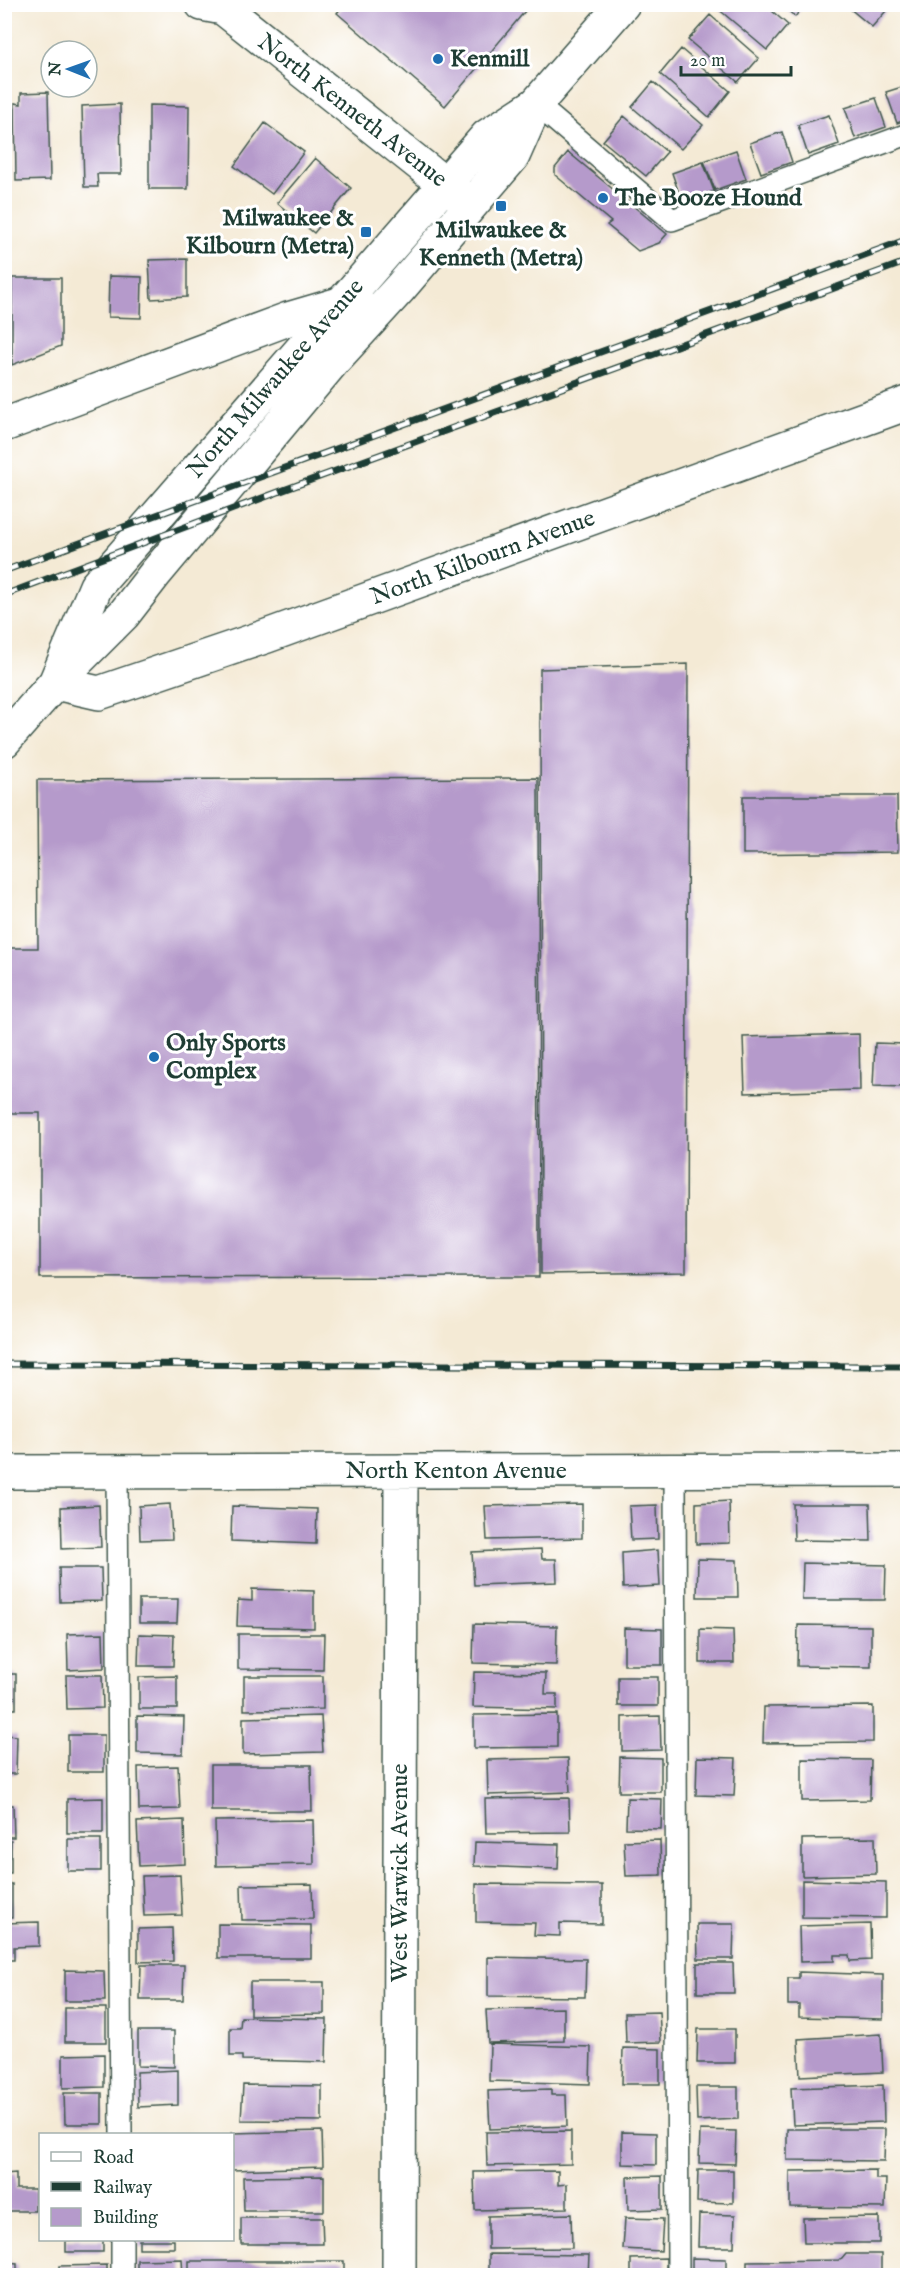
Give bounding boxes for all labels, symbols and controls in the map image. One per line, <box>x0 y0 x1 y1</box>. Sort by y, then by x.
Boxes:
street label: North Kenneth Avenue <box>251 27 453 195</box>
north arrow <box>39 39 99 99</box>
scale bar <box>681 39 790 77</box>
place label: Kenmill <box>450 44 530 75</box>
text: 20 m <box>690 50 725 73</box>
marker: Kenmill <box>431 52 445 66</box>
text: N <box>46 62 66 77</box>
place label: The Booze Hound <box>614 183 803 214</box>
marker: The Booze Hound <box>596 191 610 205</box>
marker: Milwaukee & Kenneth (Metra) <box>494 199 508 213</box>
place label: Milwaukee & Kilbourn (Metra) <box>186 203 354 262</box>
place label: Milwaukee & Kenneth (Metra) <box>419 215 583 274</box>
marker: Milwaukee & Kilbourn (Metra) <box>359 225 373 239</box>
street label: North Milwaukee Avenue <box>181 273 371 485</box>
street label: North Kilbourn Avenue <box>366 503 600 613</box>
place label: Only Sports Complex <box>166 1028 286 1087</box>
marker: Only Sports Complex <box>147 1050 161 1064</box>
street label: North Kenton Avenue <box>345 1456 567 1487</box>
street label: West Warwick Avenue <box>385 1764 416 1983</box>
legend <box>39 2133 234 2241</box>
text: Road <box>93 2147 134 2170</box>
text: Railway <box>93 2177 152 2200</box>
text: Building <box>93 2207 158 2230</box>

